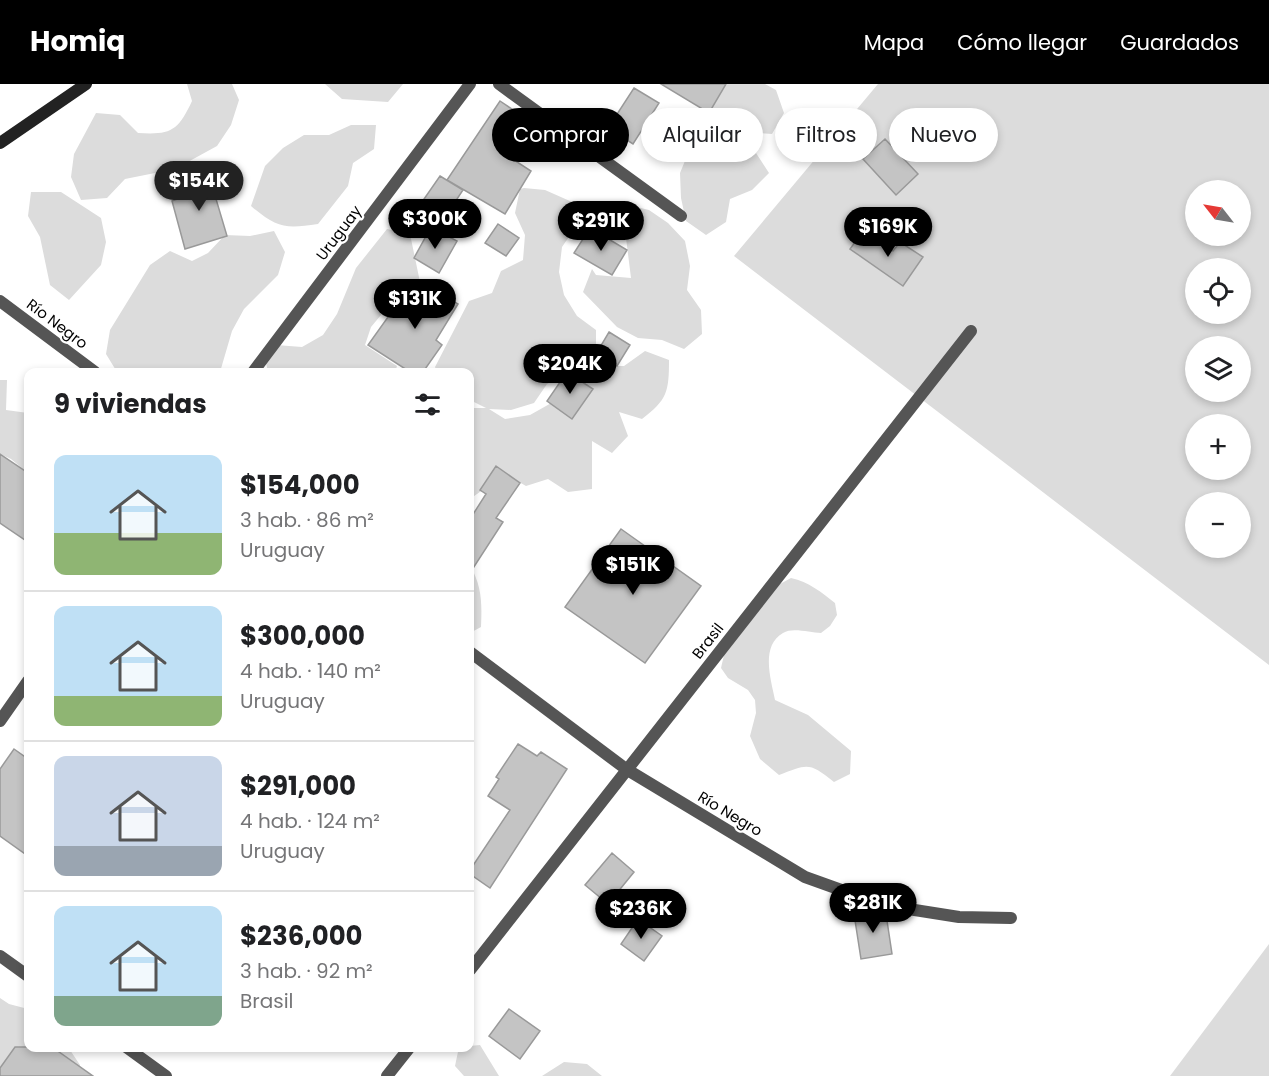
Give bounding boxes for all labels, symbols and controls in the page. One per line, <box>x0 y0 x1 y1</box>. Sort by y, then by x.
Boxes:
text: Homiq <box>30 22 125 61</box>
text: Mapa <box>864 28 924 57</box>
text: Cómo llegar <box>957 28 1087 57</box>
text: Guardados <box>1120 28 1239 57</box>
chip: Comprar <box>492 108 629 162</box>
chip: Alquilar <box>641 108 763 162</box>
chip: Filtros <box>775 108 877 162</box>
chip: Nuevo <box>889 108 998 162</box>
pin: $154K <box>157 161 241 212</box>
text: $154K <box>168 166 230 194</box>
north arrow <box>1185 180 1251 246</box>
map controls <box>1185 180 1251 558</box>
pin: $300K <box>393 199 477 250</box>
street label: Uruguay <box>311 201 366 264</box>
pin: $291K <box>559 201 643 252</box>
text: $300K <box>402 204 468 232</box>
text: $291K <box>572 206 630 234</box>
pin: $169K <box>846 207 930 258</box>
text: $169K <box>858 212 918 240</box>
button: locate <box>1185 258 1251 324</box>
pin: $131K <box>373 279 457 330</box>
text: $131K <box>388 284 442 312</box>
street label: Río Negro <box>22 294 92 354</box>
button: layers <box>1185 336 1251 402</box>
pin: $204K <box>528 344 612 395</box>
text: $204K <box>537 349 603 377</box>
text: 9 viviendas <box>54 386 207 422</box>
icon: filters <box>411 388 444 421</box>
button: + <box>1185 414 1251 480</box>
text: $154,000 <box>240 467 360 503</box>
icon: home <box>102 479 174 551</box>
button: − <box>1185 492 1251 558</box>
text: 3 hab. · 86 m² <box>240 506 374 534</box>
text: Uruguay <box>240 536 325 564</box>
pin: $151K <box>591 545 675 596</box>
text: $151K <box>605 550 661 578</box>
text: $300,000 <box>240 618 365 654</box>
street label: Brasil <box>687 618 728 663</box>
icon: home <box>102 630 174 702</box>
text: 4 hab. · 140 m² <box>240 657 381 685</box>
text: Uruguay <box>240 687 325 715</box>
text: $291,000 <box>240 768 356 804</box>
icon: home <box>102 780 174 852</box>
street label: Río Negro <box>694 786 766 841</box>
text: 4 hab. · 124 m² <box>240 807 380 835</box>
text: Uruguay <box>240 837 325 865</box>
pin: $281K <box>831 883 915 934</box>
text: $281K <box>844 888 903 916</box>
pin: $236K <box>599 889 683 940</box>
text: $236K <box>609 894 673 922</box>
text: $236,000 <box>240 918 363 954</box>
icon: home <box>102 930 174 1002</box>
text: 3 hab. · 92 m² <box>240 957 373 985</box>
text: Brasil <box>240 987 294 1015</box>

